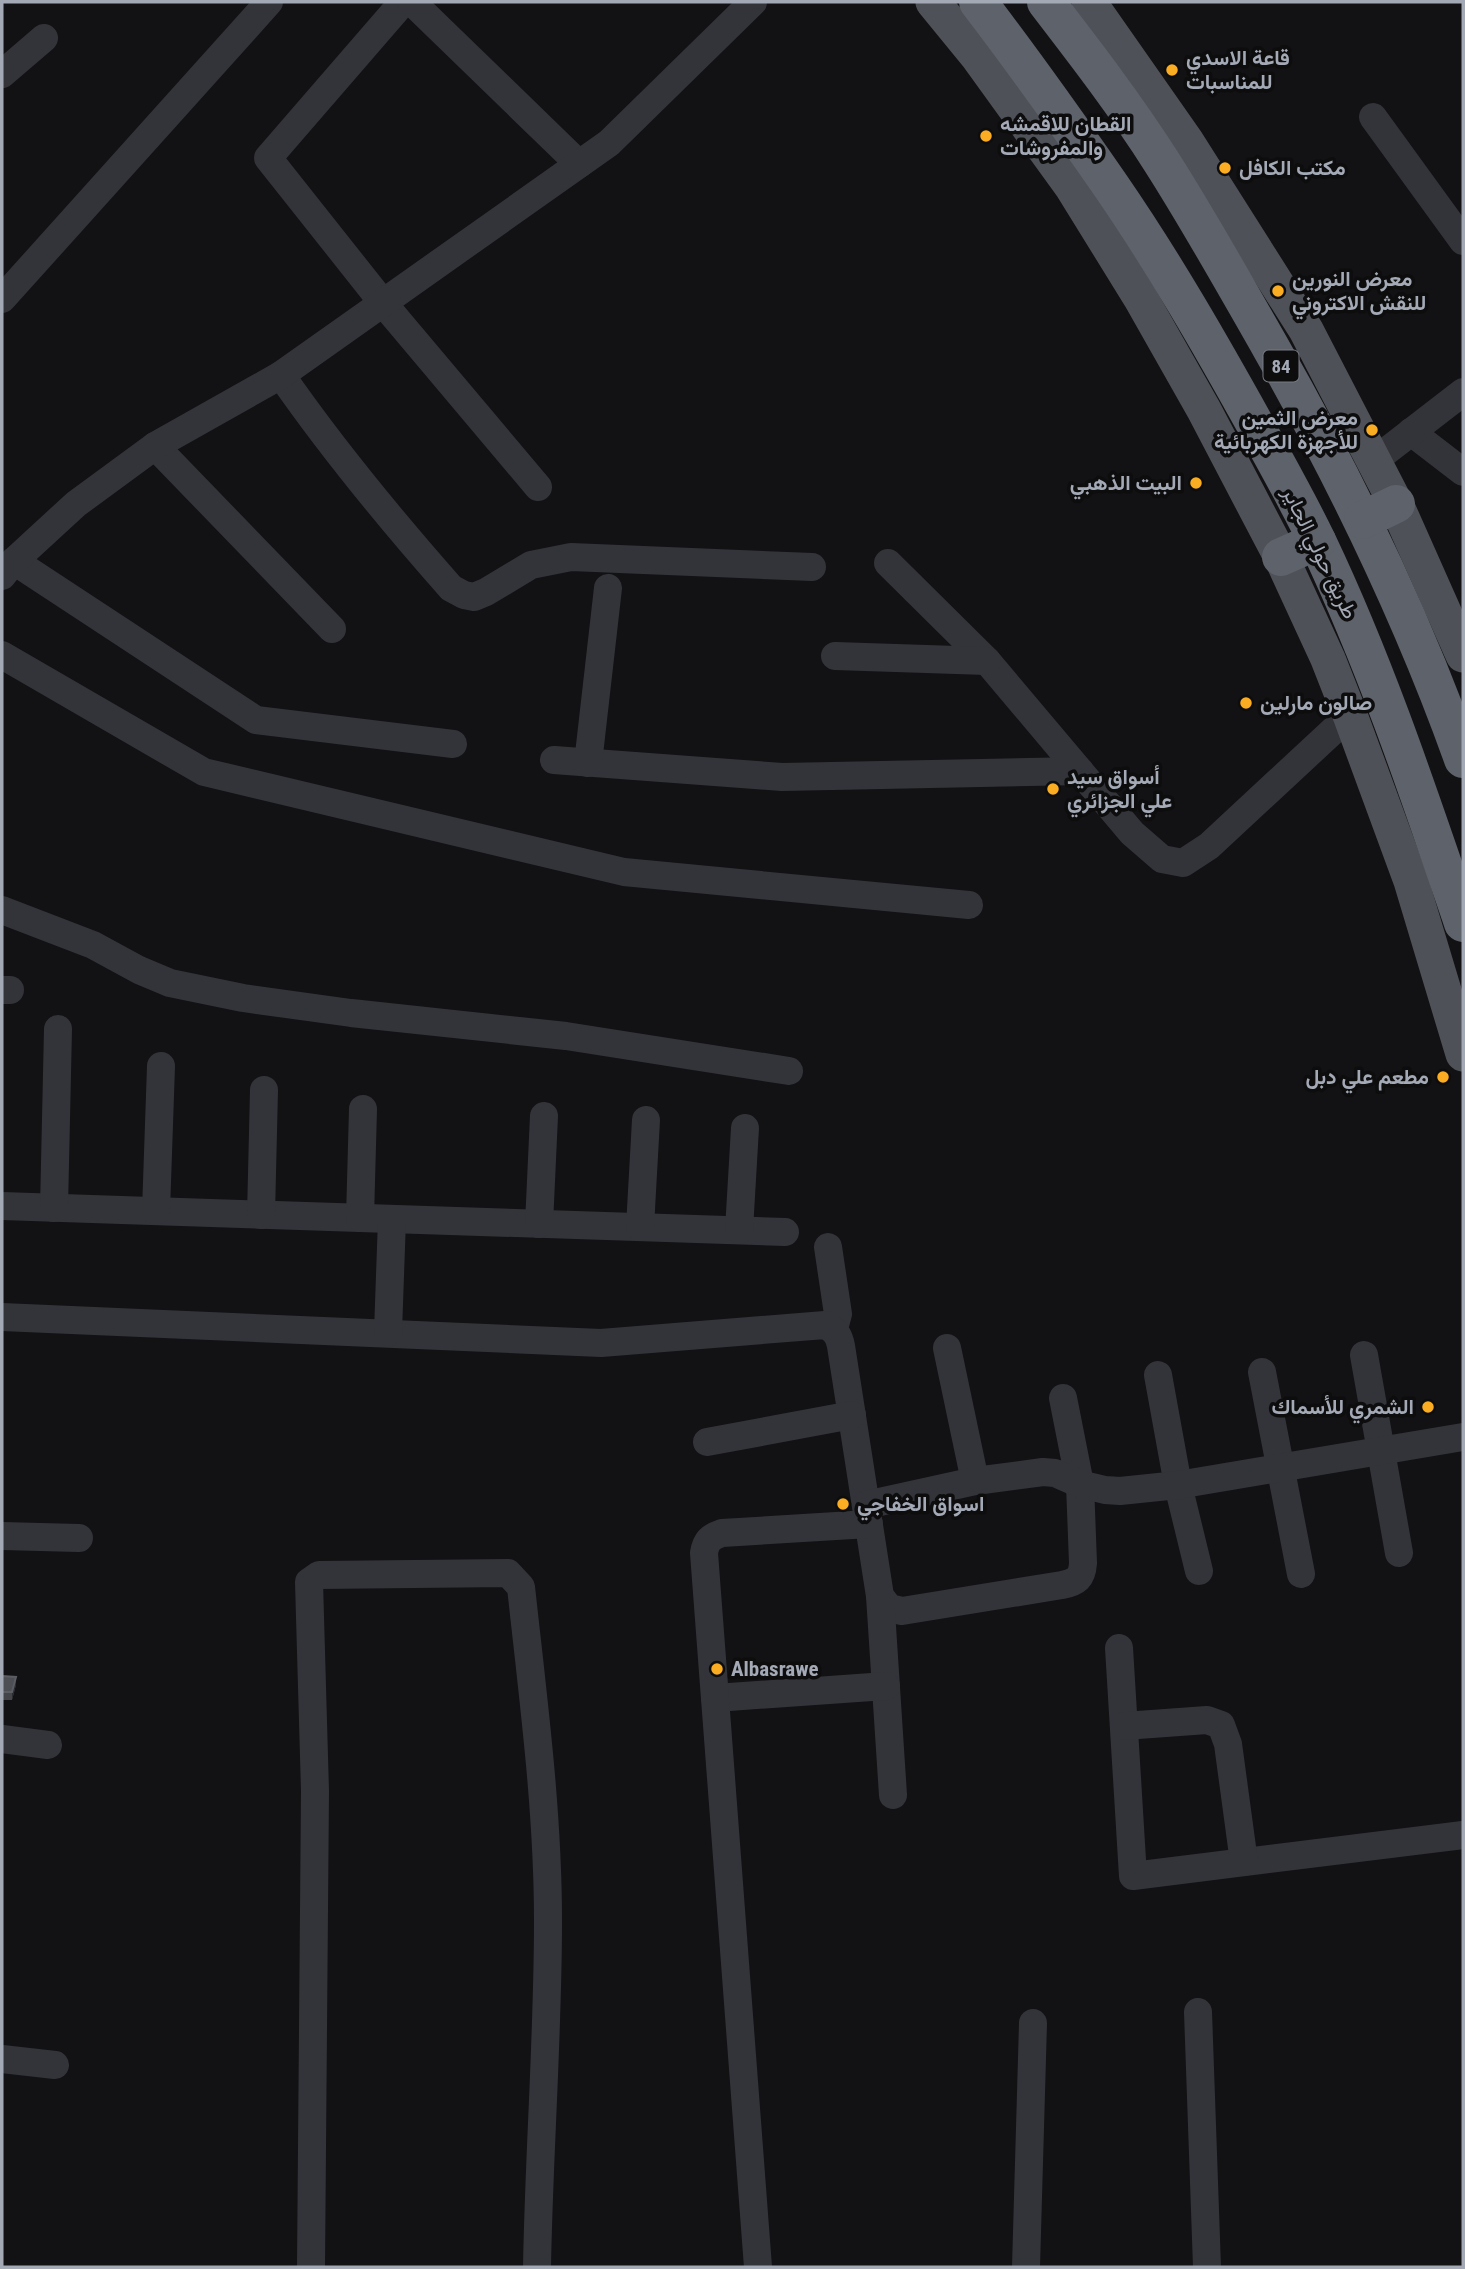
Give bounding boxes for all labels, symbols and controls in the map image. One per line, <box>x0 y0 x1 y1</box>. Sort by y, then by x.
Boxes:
place label: قاعة الاسدي للمناسبات <box>1186 46 1290 94</box>
marker: قاعة الاسدي للمناسبات <box>1164 62 1180 78</box>
place label: القطان للاقمشه والمفروشات <box>1000 112 1132 161</box>
marker: القطان للاقمشه والمفروشات <box>978 128 994 144</box>
place label: مكتب الكافل <box>1239 156 1346 180</box>
marker: مكتب الكافل <box>1217 160 1233 176</box>
place label: معرض النورين للنقش الاكتروني <box>1292 267 1426 320</box>
marker: معرض النورين للنقش الاكتروني <box>1270 283 1286 299</box>
road number: 84 <box>1264 350 1298 382</box>
place label: معرض الثمين للأجهزة الكهربائية <box>1214 406 1358 455</box>
marker: معرض الثمين للأجهزة الكهربائية <box>1364 422 1380 438</box>
place label: البيت الذهبي <box>1070 471 1182 500</box>
marker: البيت الذهبي <box>1188 475 1204 491</box>
street label: طريق حولي الجاير <box>1273 482 1362 625</box>
place label: صالون مارلين <box>1260 691 1372 716</box>
marker: صالون مارلين <box>1238 695 1254 711</box>
place label: أسواق سيد علي الجزائري <box>1067 764 1172 818</box>
marker: أسواق سيد علي الجزائري <box>1045 781 1061 797</box>
place label: مطعم علي دبل <box>1305 1065 1429 1094</box>
marker: مطعم علي دبل <box>1435 1069 1451 1085</box>
place label: الشمري للأسماك <box>1271 1394 1414 1424</box>
marker: الشمري للأسماك <box>1420 1399 1436 1415</box>
place label: اسواق الخفاجي <box>857 1492 984 1521</box>
marker: اسواق الخفاجي <box>835 1496 851 1512</box>
place label: Albasrawe <box>731 1657 819 1681</box>
marker: Albasrawe <box>709 1661 725 1677</box>

